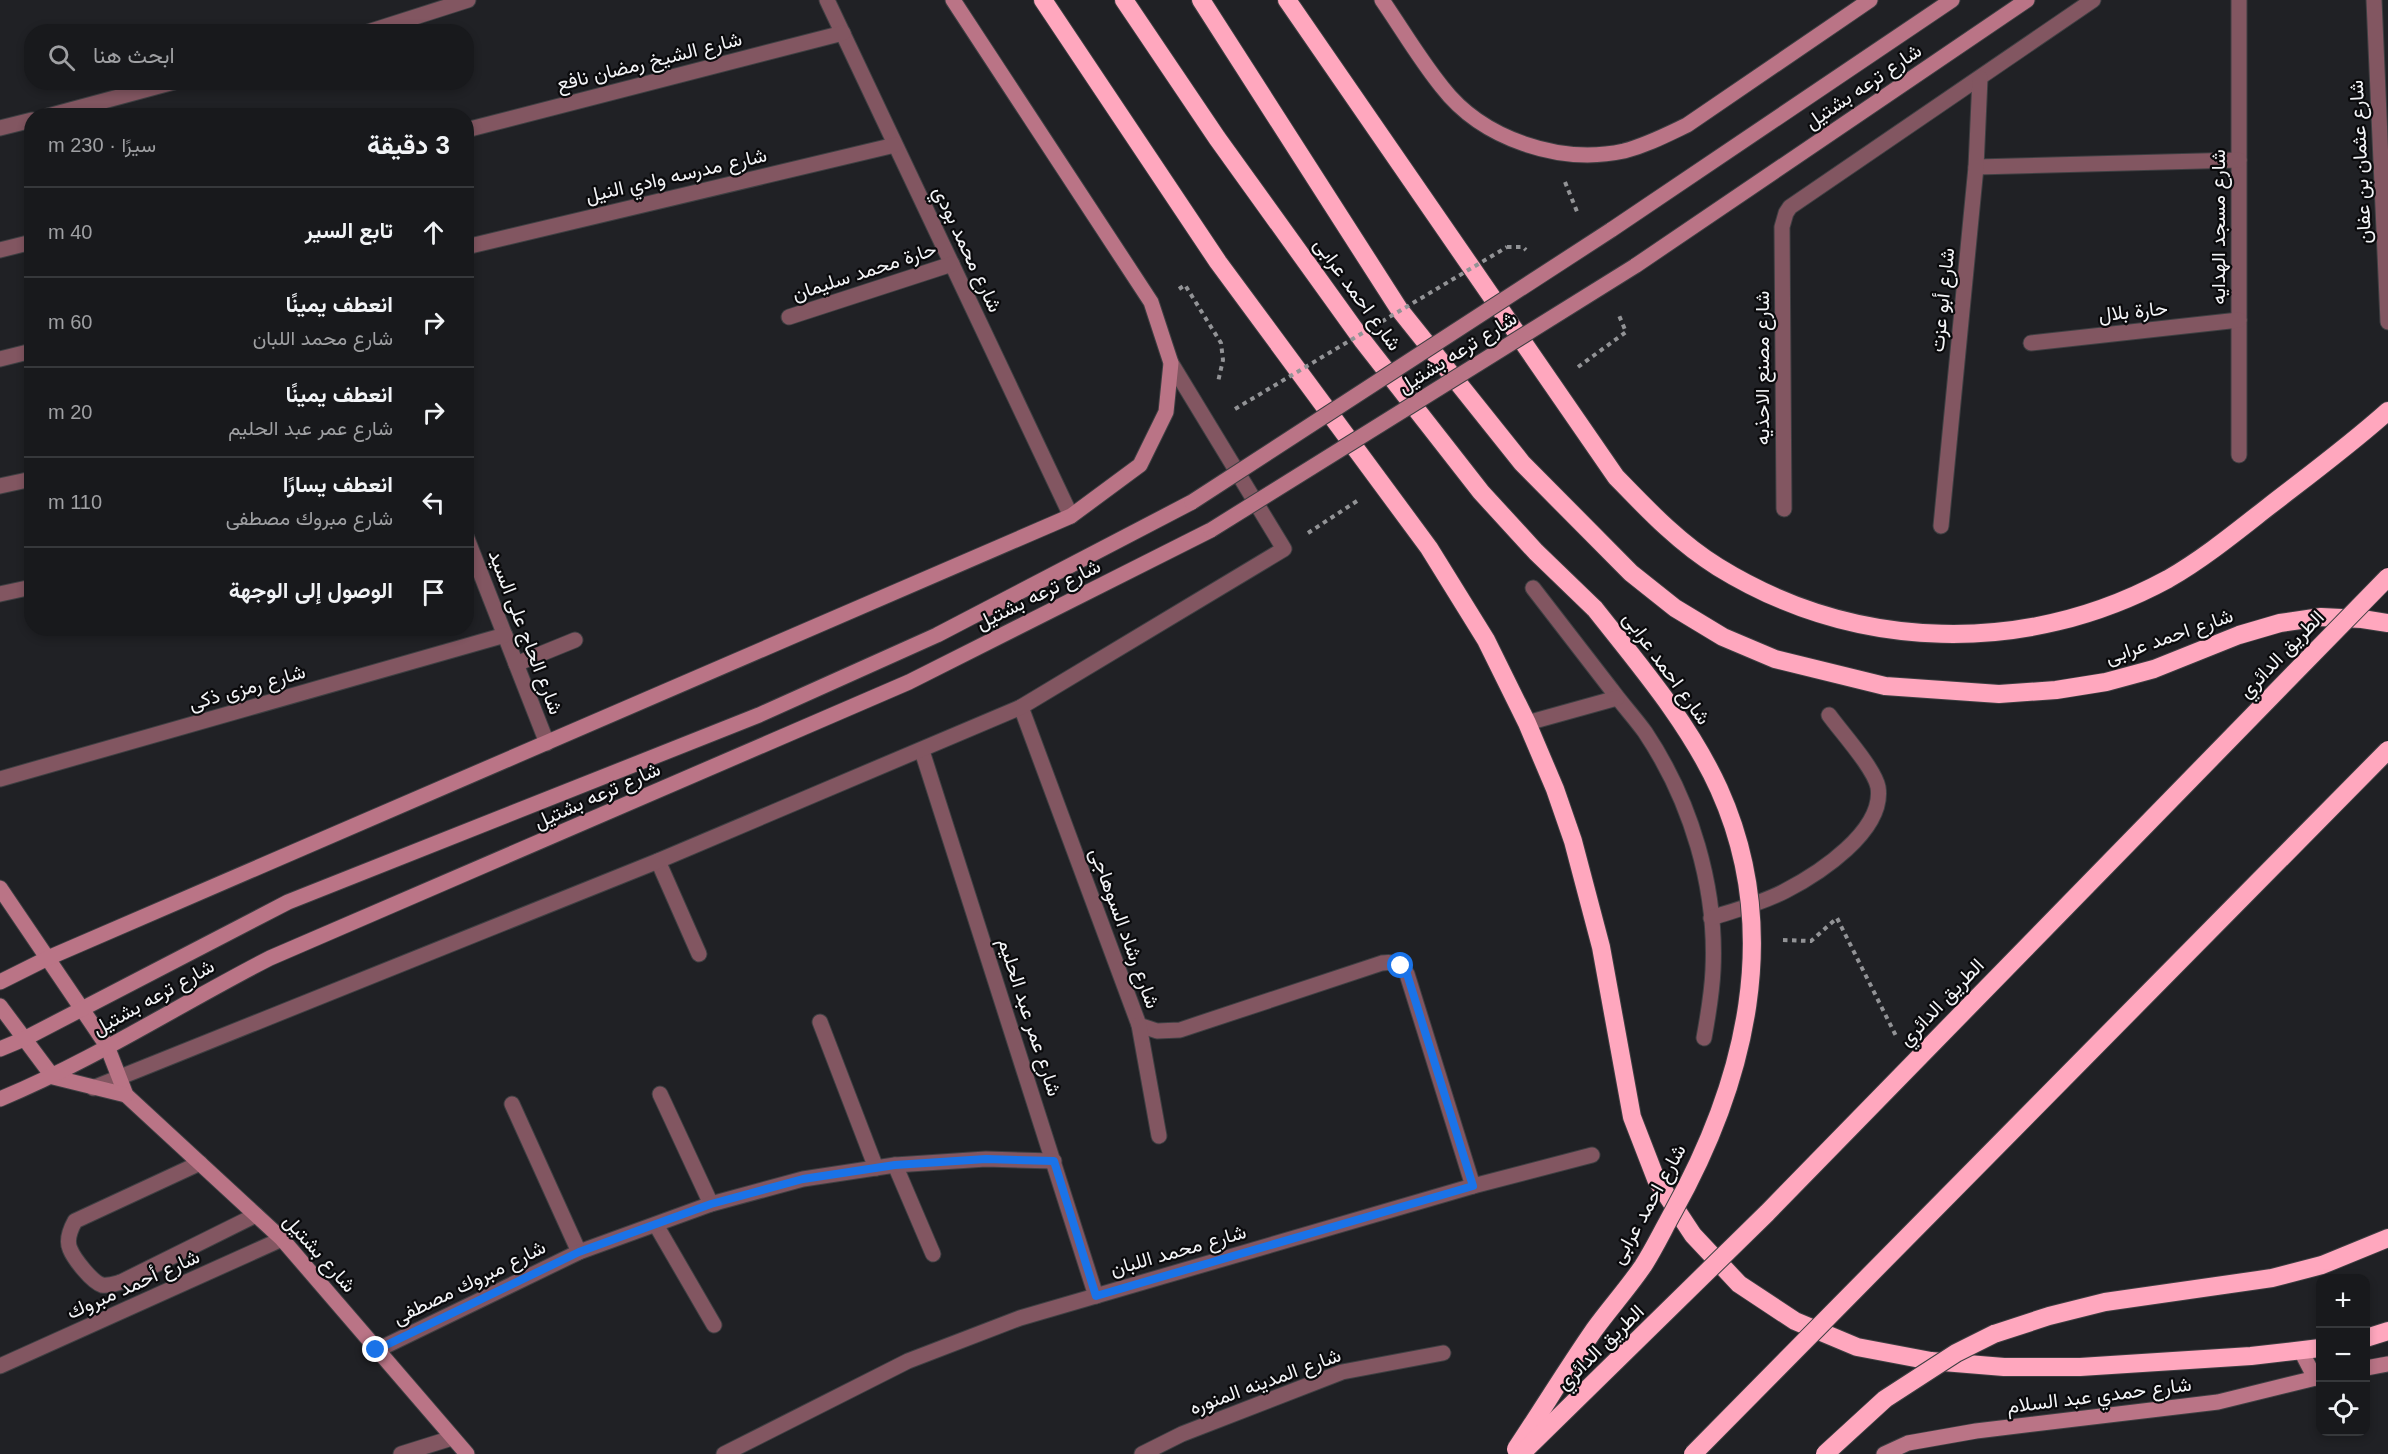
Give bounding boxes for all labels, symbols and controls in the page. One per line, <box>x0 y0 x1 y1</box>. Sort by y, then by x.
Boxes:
search box <box>24 24 474 90</box>
street label: شارع الشيخ رمضان نافع <box>554 27 745 98</box>
street label: شارع ترعه بشتيل <box>1801 39 1927 136</box>
icon: search <box>45 41 78 74</box>
text: ابحث هنا <box>93 43 175 68</box>
street label: شارع عثمان بن عفان <box>2345 79 2378 245</box>
text: 3 دقيقة <box>367 130 450 160</box>
text: سيرًا · 230 m <box>48 134 156 156</box>
street label: شارع مدرسه وادي النيل <box>583 143 770 212</box>
street label: شارع مسجد الهدايه <box>2207 149 2232 305</box>
street label: شارع محمد بودي <box>924 183 1007 318</box>
icon: ahead <box>417 216 450 249</box>
text: تابع السير <box>305 218 393 243</box>
text: 40 m <box>48 221 92 243</box>
street label: شارع احمد عرابى <box>1307 233 1406 356</box>
street label: حارة محمد سليمان <box>789 237 940 307</box>
street label: شارع أبو عزت <box>1926 247 1961 354</box>
street label: شارع مصنع الاحذيه <box>1751 291 1776 445</box>
text: انعطف يمينًا <box>285 292 393 317</box>
street label: حارة بلال <box>2097 296 2169 328</box>
icon: right <box>417 306 450 339</box>
street label: شارع ترعه بشتيل <box>1394 307 1522 400</box>
text: 60 m <box>48 311 92 333</box>
text: شارع محمد اللبان <box>253 327 393 349</box>
text: انعطف يمينًا <box>285 382 393 407</box>
icon: right <box>417 396 450 429</box>
text: 20 m <box>48 401 92 423</box>
text: شارع عمر عبد الحليم <box>228 417 393 439</box>
text: انعطف يسارًا <box>283 472 393 497</box>
icon: left <box>417 486 450 519</box>
text: 110 m <box>48 491 102 513</box>
text: شارع مبروك مصطفى <box>226 507 393 529</box>
street label: شارع الحاج على السيد <box>482 547 568 718</box>
street label: شارع ترعه بشتيل <box>972 554 1105 636</box>
icon: arrive <box>417 576 450 609</box>
text: الوصول إلى الوجهة <box>229 578 393 603</box>
street label: شارع احمد عرابى <box>2102 604 2237 671</box>
street label: الطريق الدائري <box>2234 606 2332 706</box>
street label: شارع احمد عرابى <box>1616 607 1715 730</box>
street label: شارع رمزى ذكى <box>186 660 309 717</box>
street label: شارع ترعه بشتيل <box>531 757 665 835</box>
street label: شارع رشاد السوهاجى <box>1083 845 1164 1012</box>
street label: شارع عمر عبد الحليم <box>991 935 1066 1100</box>
route start <box>1387 952 1413 978</box>
street label: شارع ترعه بشتيل <box>88 954 219 1042</box>
street label: الطريق الدائري <box>1894 954 1992 1054</box>
street label: شارع احمد عرابى <box>1606 1140 1693 1269</box>
street label: شارع بشتيل <box>277 1210 361 1298</box>
street label: شارع محمد اللبان <box>1108 1220 1249 1283</box>
street label: شارع مبروك مصطفى <box>389 1235 550 1331</box>
street label: شارع أحمد مبروك <box>63 1245 204 1326</box>
map controls <box>2316 1274 2370 1436</box>
button: + <box>2316 1274 2370 1328</box>
street label: الطريق الدائري <box>1552 1300 1652 1398</box>
button: − <box>2316 1328 2370 1382</box>
route end <box>362 1336 388 1362</box>
street label: شارع المدينه المنوره <box>1186 1343 1345 1421</box>
street label: شارع حمدي عبد السلام <box>2005 1373 2193 1423</box>
button: locate <box>2316 1382 2370 1436</box>

